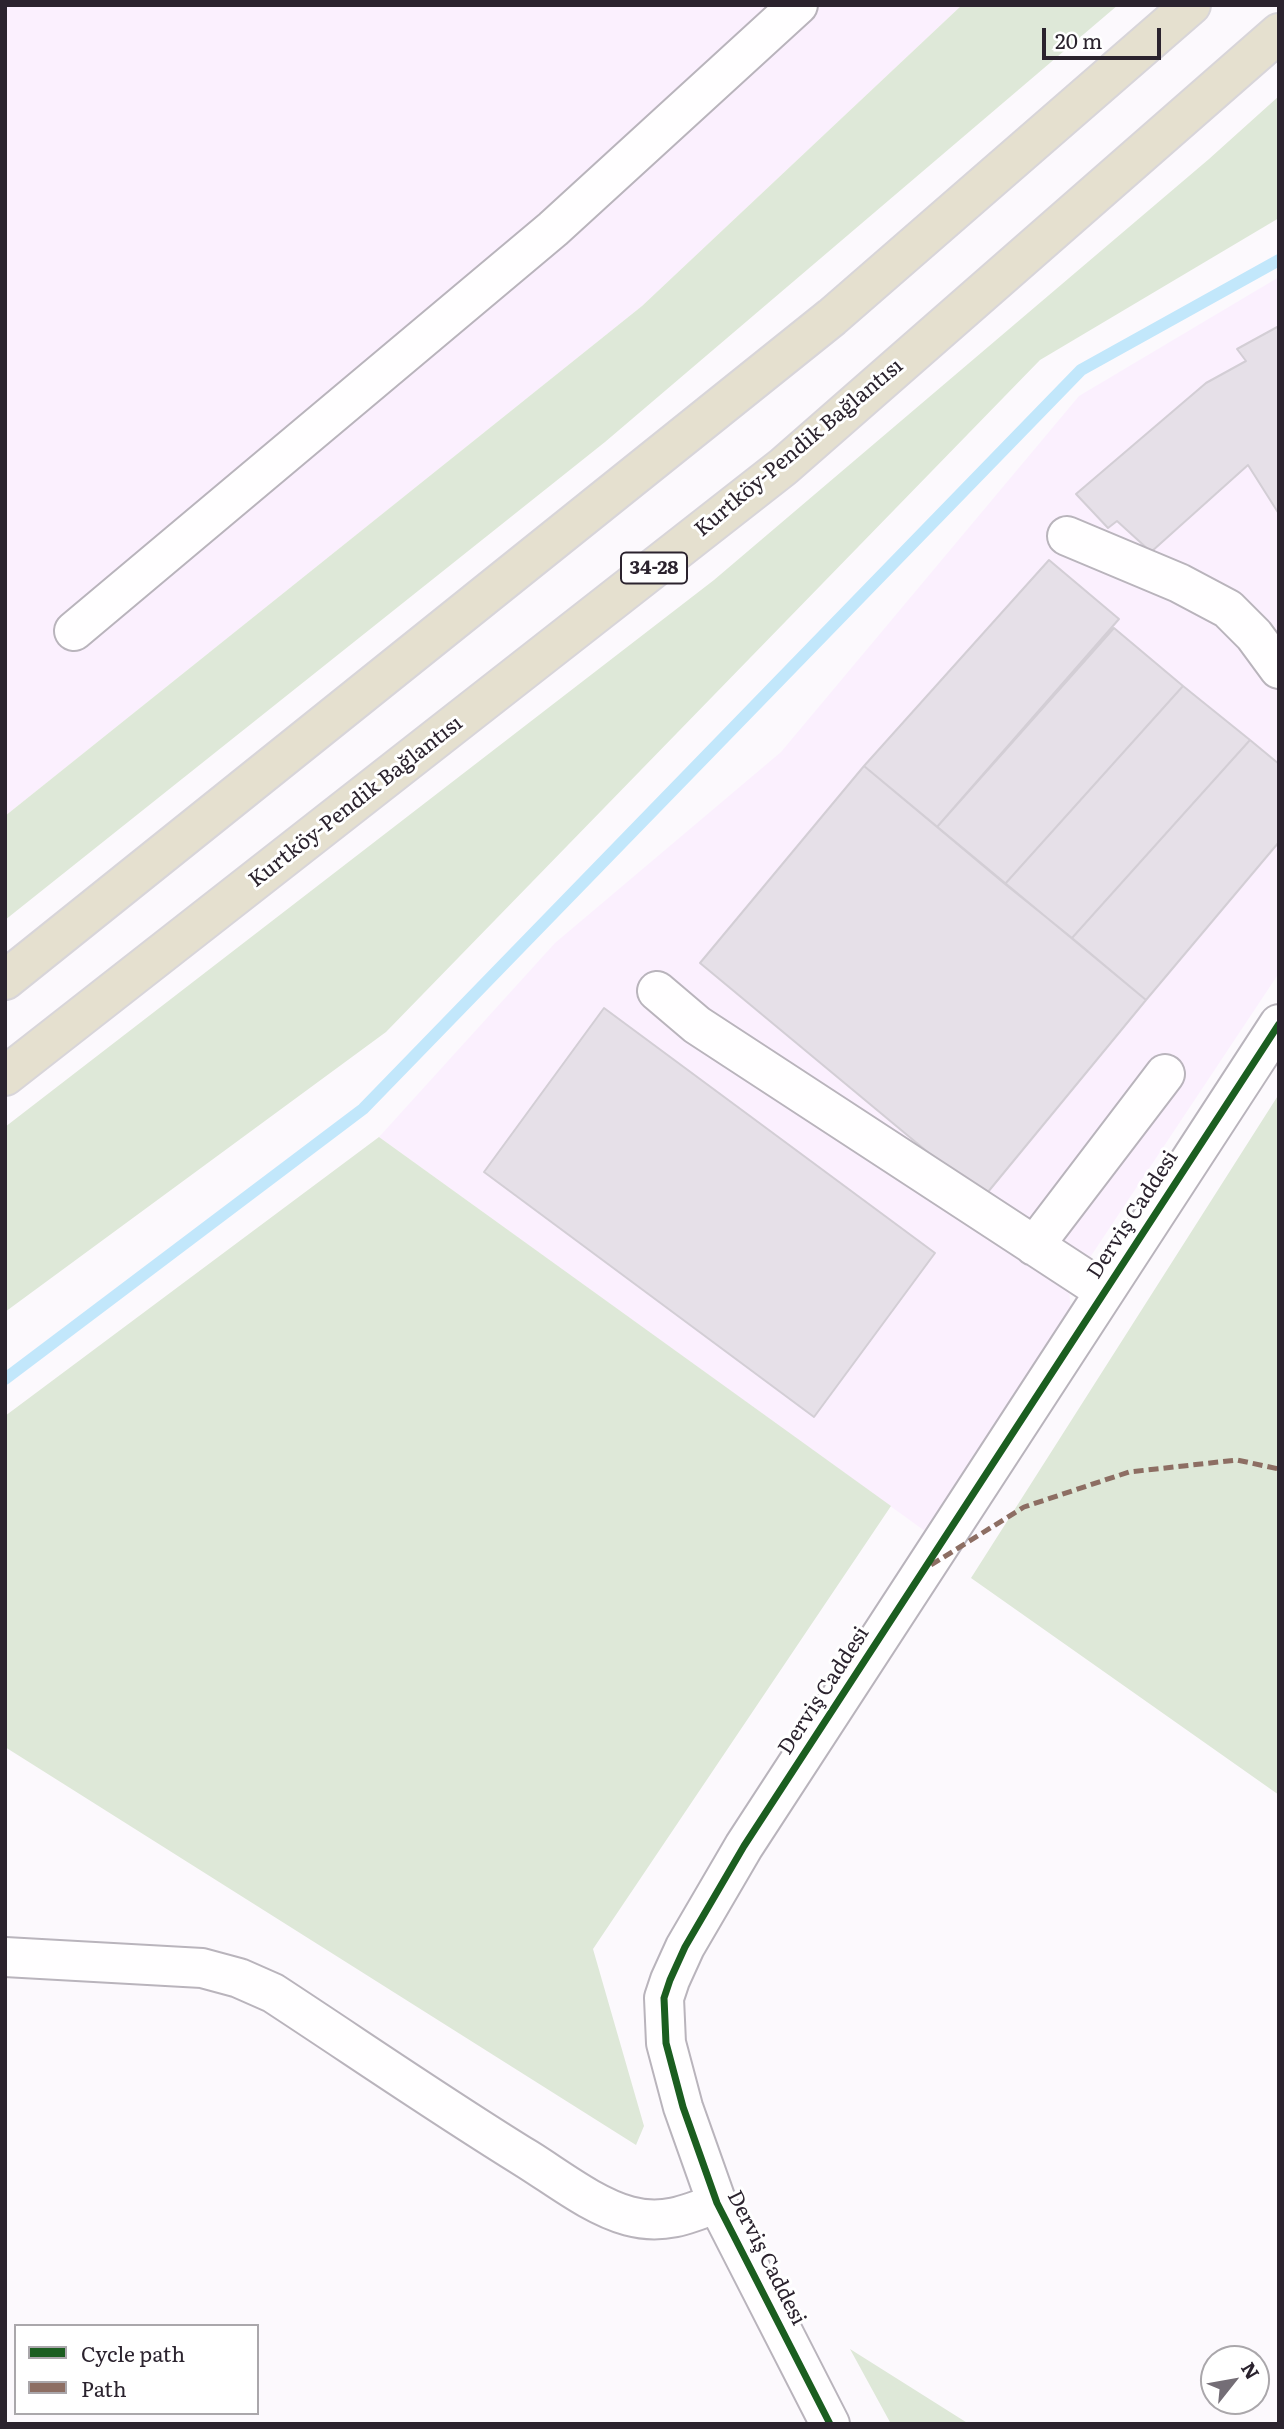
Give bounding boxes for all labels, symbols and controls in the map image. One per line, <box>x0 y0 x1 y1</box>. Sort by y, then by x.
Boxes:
scale bar <box>1046 14 1165 58</box>
text: 20 m <box>1055 24 1102 55</box>
street label: Kurtköy-Pendik Bağlantısı <box>690 354 908 542</box>
road number: 34-28 <box>621 552 687 583</box>
street label: Kurtköy-Pendik Bağlantısı <box>244 711 468 893</box>
street label: Derviş Caddesi <box>1082 1146 1184 1284</box>
street label: Derviş Caddesi <box>773 1622 875 1760</box>
street label: Derviş Caddesi <box>721 2186 811 2330</box>
legend <box>14 2324 259 2415</box>
text: Cycle path <box>81 2337 185 2368</box>
north arrow <box>1200 2345 1270 2415</box>
text: N <box>1235 2356 1267 2384</box>
text: Path <box>81 2372 127 2403</box>

